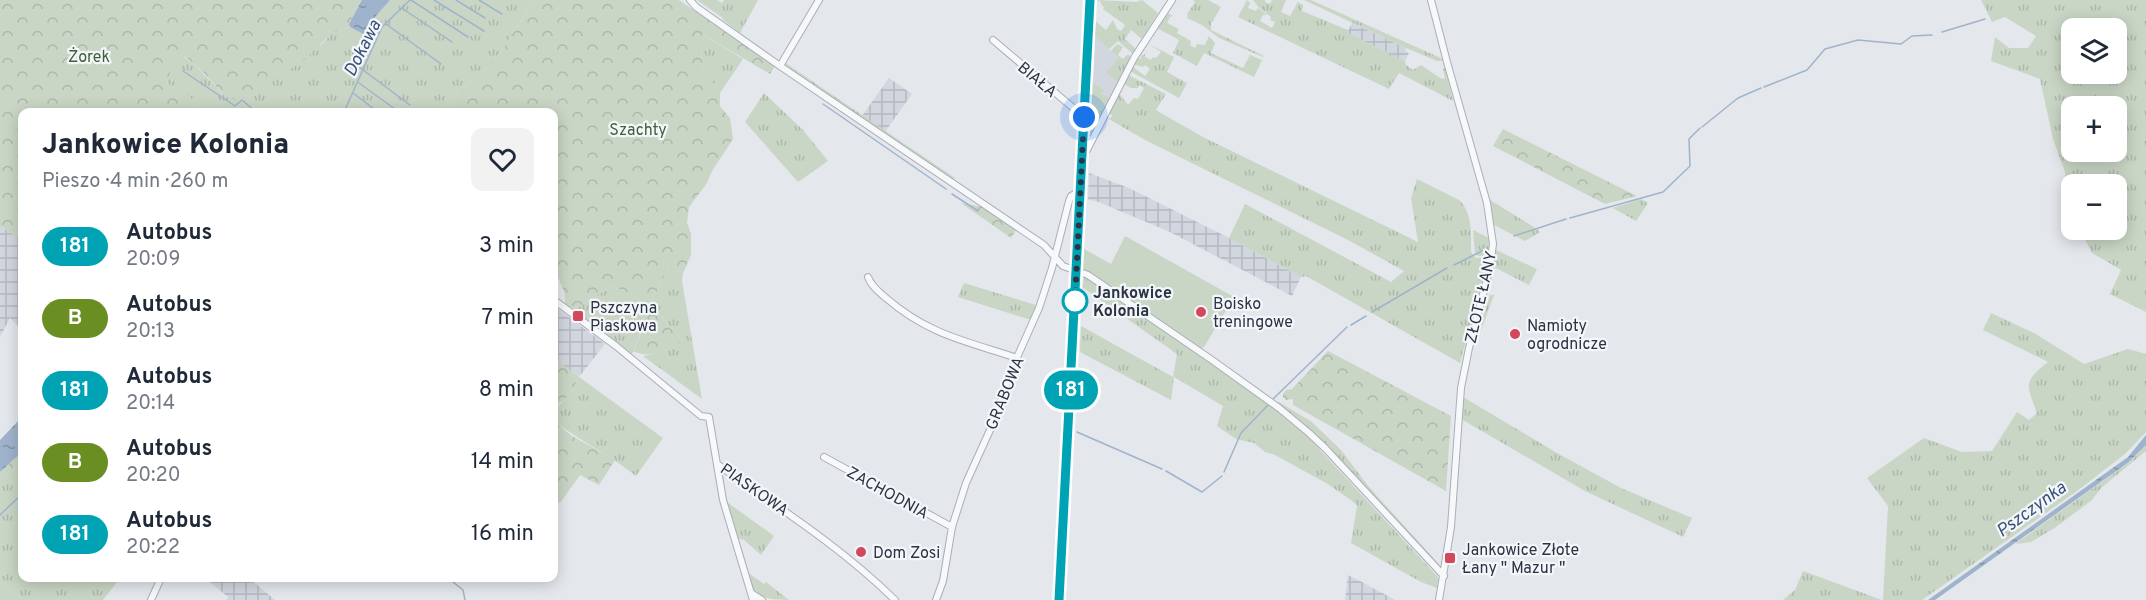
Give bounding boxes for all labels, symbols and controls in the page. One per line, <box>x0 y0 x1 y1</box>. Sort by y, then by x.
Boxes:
water label: Dokawa <box>339 16 388 81</box>
map controls <box>2061 18 2127 240</box>
button: layers <box>2061 18 2127 84</box>
park label: Żorek <box>68 47 110 68</box>
street label: BIAŁA <box>1013 58 1061 103</box>
button: + <box>2061 96 2127 162</box>
your location <box>1069 102 1099 132</box>
park label: Szachty <box>609 121 667 141</box>
text: Jankowice Kolonia <box>42 128 289 164</box>
button: heart <box>471 128 534 191</box>
text: Pieszo · 4 min · 260 m <box>42 169 228 195</box>
button: − <box>2061 174 2127 240</box>
text: Autobus <box>126 220 212 247</box>
text: 181 <box>60 233 90 260</box>
text: 3 min <box>479 233 534 260</box>
text: 20:09 <box>126 247 180 273</box>
street label: ZŁOTE ŁANY <box>1462 249 1502 345</box>
place label: Jankowice Kolonia <box>1093 284 1172 322</box>
marker: Jankowice Kolonia <box>1062 288 1088 314</box>
text: Autobus <box>126 292 212 319</box>
place label: Boisko treningowe <box>1213 295 1293 333</box>
place label: Pszczyna Piaskowa <box>590 299 657 337</box>
text: B <box>68 305 82 332</box>
text: 7 min <box>482 305 534 332</box>
marker: Boisko treningowe <box>1194 305 1208 319</box>
marker: Pszczyna Piaskowa <box>571 309 585 323</box>
place label: Namioty ogrodnicze <box>1527 317 1607 355</box>
text: 20:13 <box>126 319 175 345</box>
marker: Namioty ogrodnicze <box>1508 327 1522 341</box>
street label: GRABOWA <box>982 354 1030 433</box>
text: Autobus <box>126 364 212 391</box>
line badge: 181 <box>1036 370 1106 410</box>
text: 181 <box>60 377 90 404</box>
text: 8 min <box>479 377 534 404</box>
text: 181 <box>1056 377 1086 404</box>
text: 20:14 <box>126 391 175 417</box>
text: Autobus <box>126 436 212 463</box>
text: B <box>68 449 82 476</box>
text: 14 min <box>471 449 534 476</box>
street label: PIASKOWA <box>716 460 792 522</box>
text: 20:20 <box>126 463 181 489</box>
street label: ZACHODNIA <box>843 463 932 525</box>
water label: Pszczynka <box>1992 477 2072 543</box>
text: Autobus <box>126 508 212 535</box>
text: 181 <box>60 521 90 548</box>
text: 16 min <box>471 521 534 548</box>
text: 20:22 <box>126 535 180 561</box>
place label: Jankowice Złote Łany " Mazur " <box>1462 541 1579 579</box>
place label: Dom Zosi <box>873 544 940 564</box>
marker: Dom Zosi <box>854 545 868 559</box>
marker: Jankowice Złote Łany " Mazur " <box>1443 551 1457 565</box>

